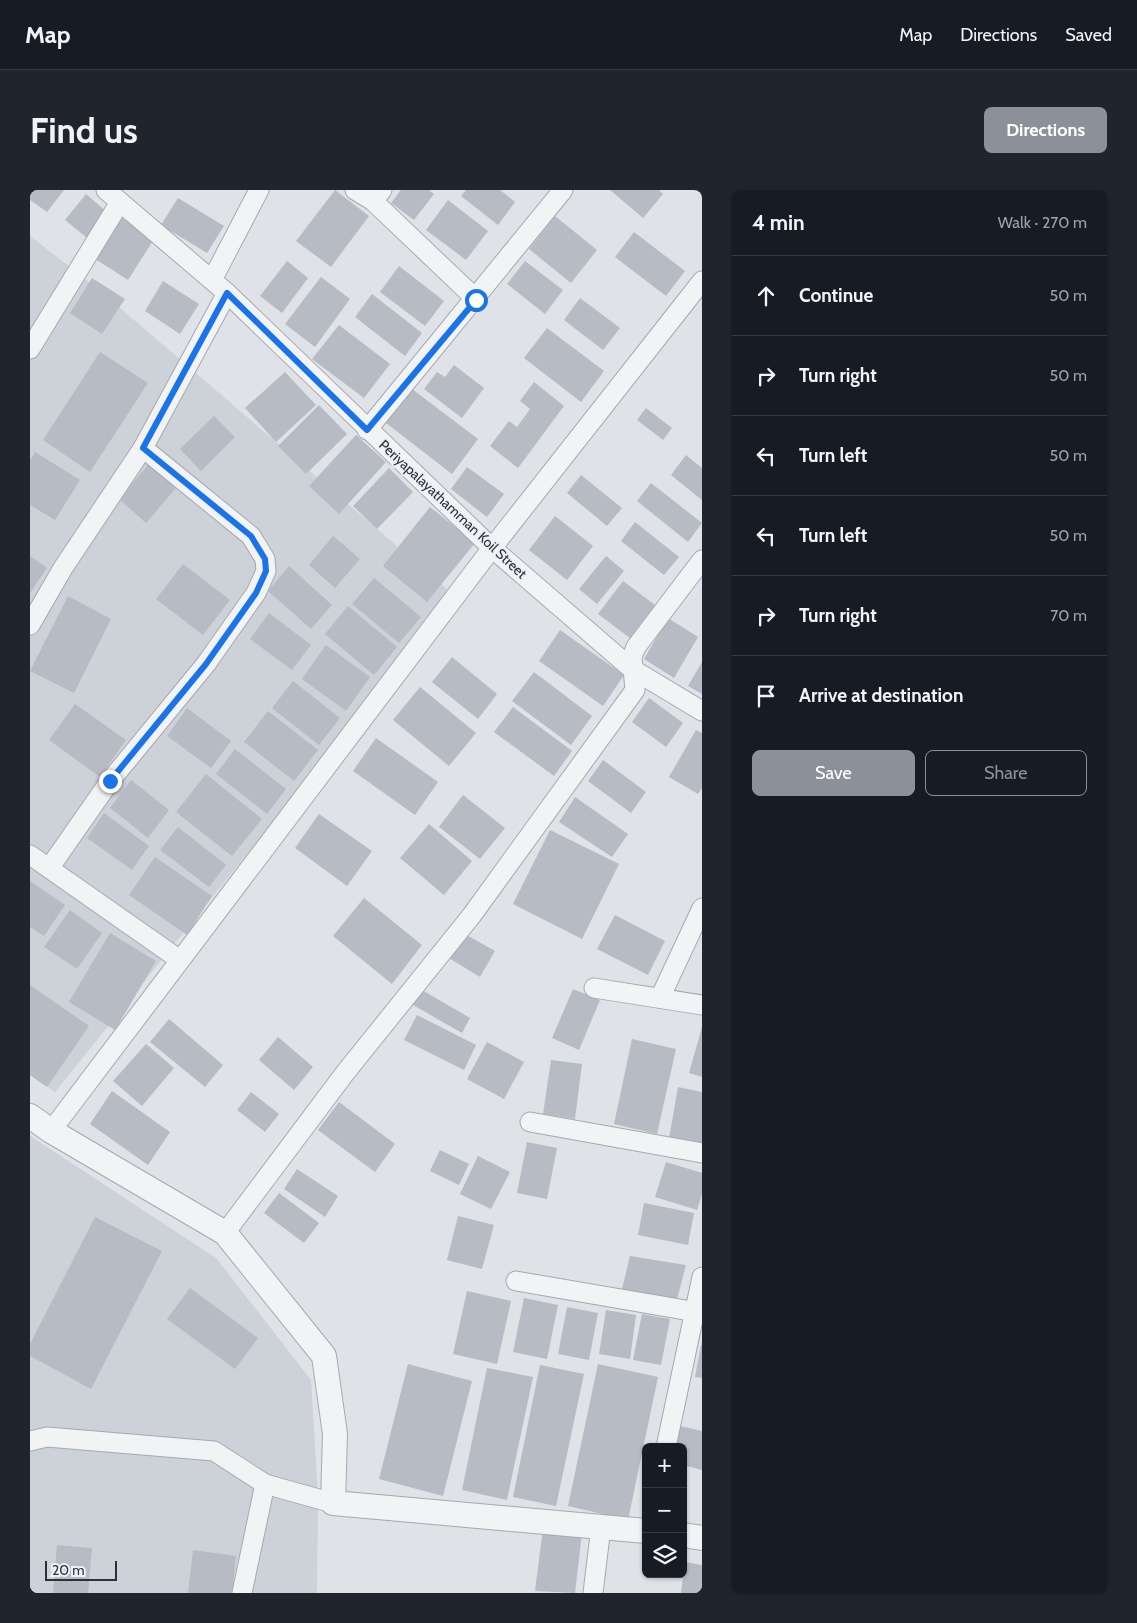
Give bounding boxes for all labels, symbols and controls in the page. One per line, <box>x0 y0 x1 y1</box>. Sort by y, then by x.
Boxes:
text: Map <box>25 20 71 49</box>
text: Map <box>899 24 932 46</box>
text: Directions <box>960 24 1037 46</box>
text: Saved <box>1065 24 1112 46</box>
button: Directions <box>984 107 1107 153</box>
text: Find us <box>30 109 138 152</box>
text: 4 min <box>752 210 805 235</box>
text: Walk · 270 m <box>998 213 1087 232</box>
icon: ahead <box>752 282 780 310</box>
text: Continue <box>799 284 873 307</box>
text: 50 m <box>1050 286 1087 305</box>
route start <box>465 289 488 312</box>
icon: right <box>752 362 780 390</box>
text: Turn right <box>799 364 877 387</box>
text: 50 m <box>1050 366 1087 385</box>
street label: Periyapalayathamman Koil Street <box>375 436 531 583</box>
icon: left <box>752 442 780 470</box>
text: Turn left <box>799 444 867 467</box>
text: 50 m <box>1050 446 1087 465</box>
icon: left <box>752 522 780 550</box>
text: Turn left <box>799 524 867 547</box>
text: 50 m <box>1050 526 1087 545</box>
icon: right <box>752 602 780 630</box>
text: Turn right <box>799 604 877 627</box>
text: 70 m <box>1050 606 1087 625</box>
icon: arrive <box>752 682 780 710</box>
text: Arrive at destination <box>799 684 963 707</box>
button: Save <box>752 750 915 796</box>
button: Share <box>925 750 1087 796</box>
route end <box>99 770 122 793</box>
map controls <box>642 1443 687 1578</box>
button: + <box>642 1443 687 1488</box>
button: − <box>642 1488 687 1533</box>
button: layers <box>642 1533 687 1578</box>
scale bar <box>45 1558 118 1581</box>
text: 20 m <box>52 1561 85 1579</box>

